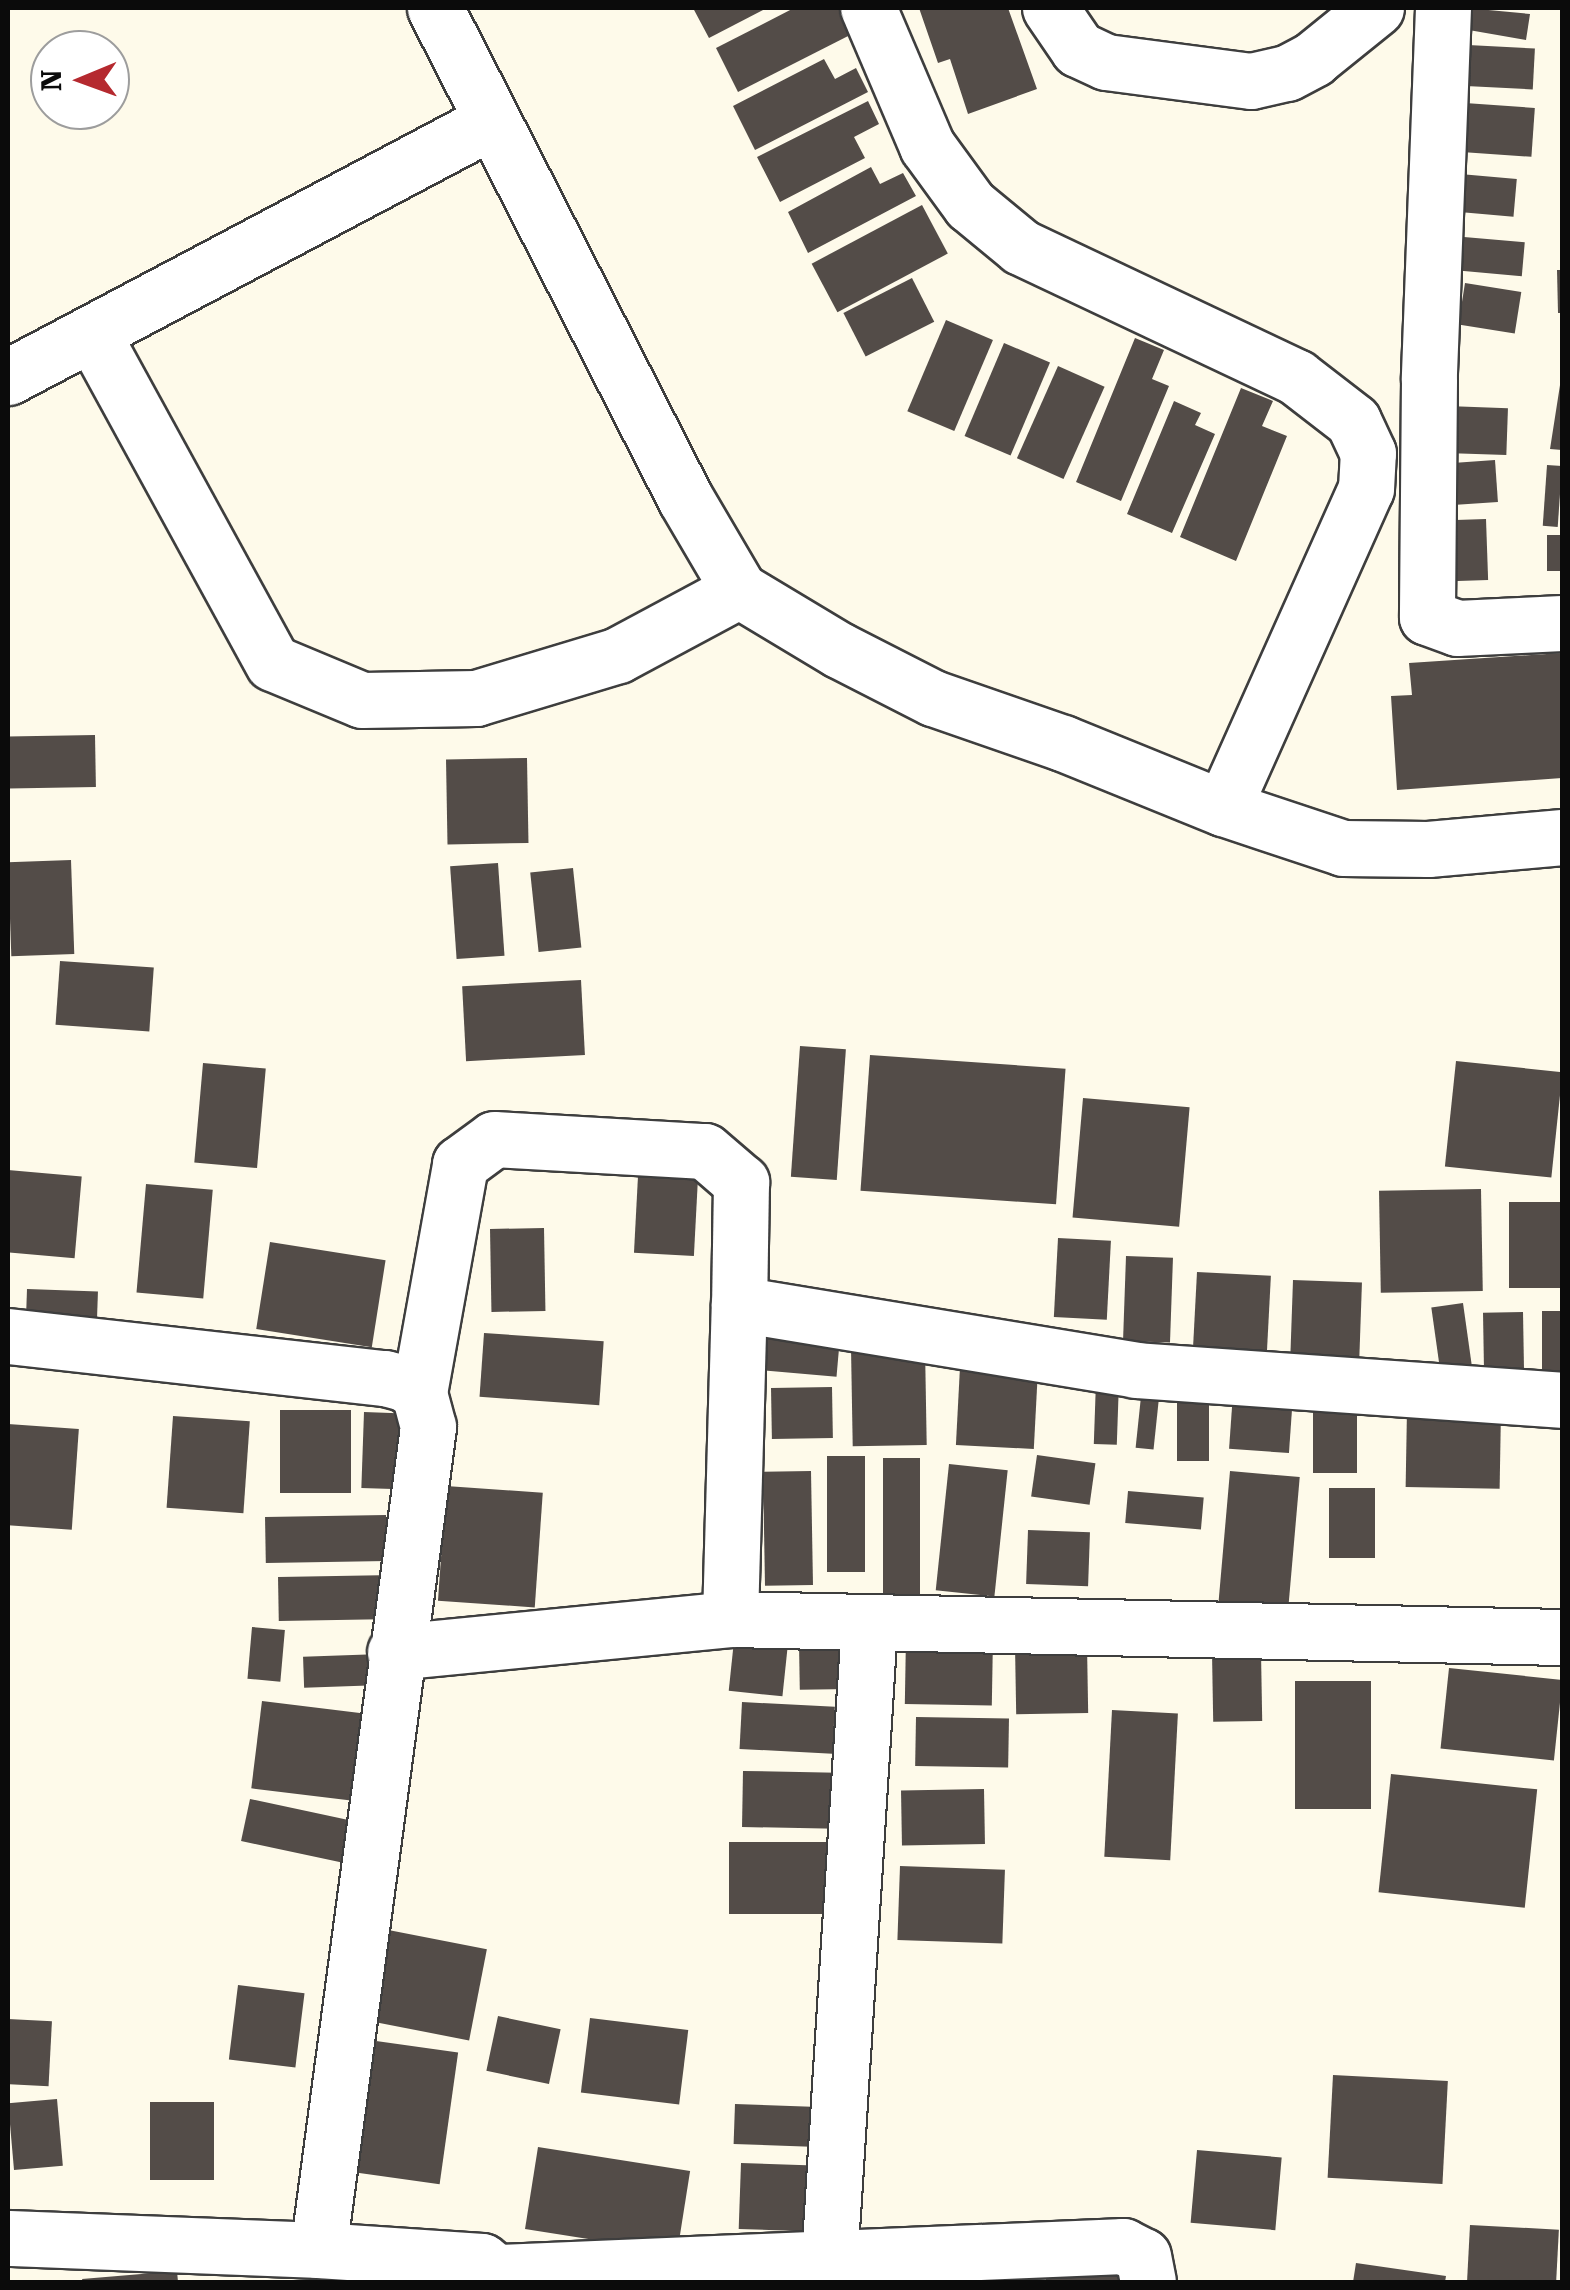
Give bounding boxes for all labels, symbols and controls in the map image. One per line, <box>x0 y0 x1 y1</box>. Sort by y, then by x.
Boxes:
north arrow <box>30 30 130 130</box>
text: N <box>35 69 68 92</box>

